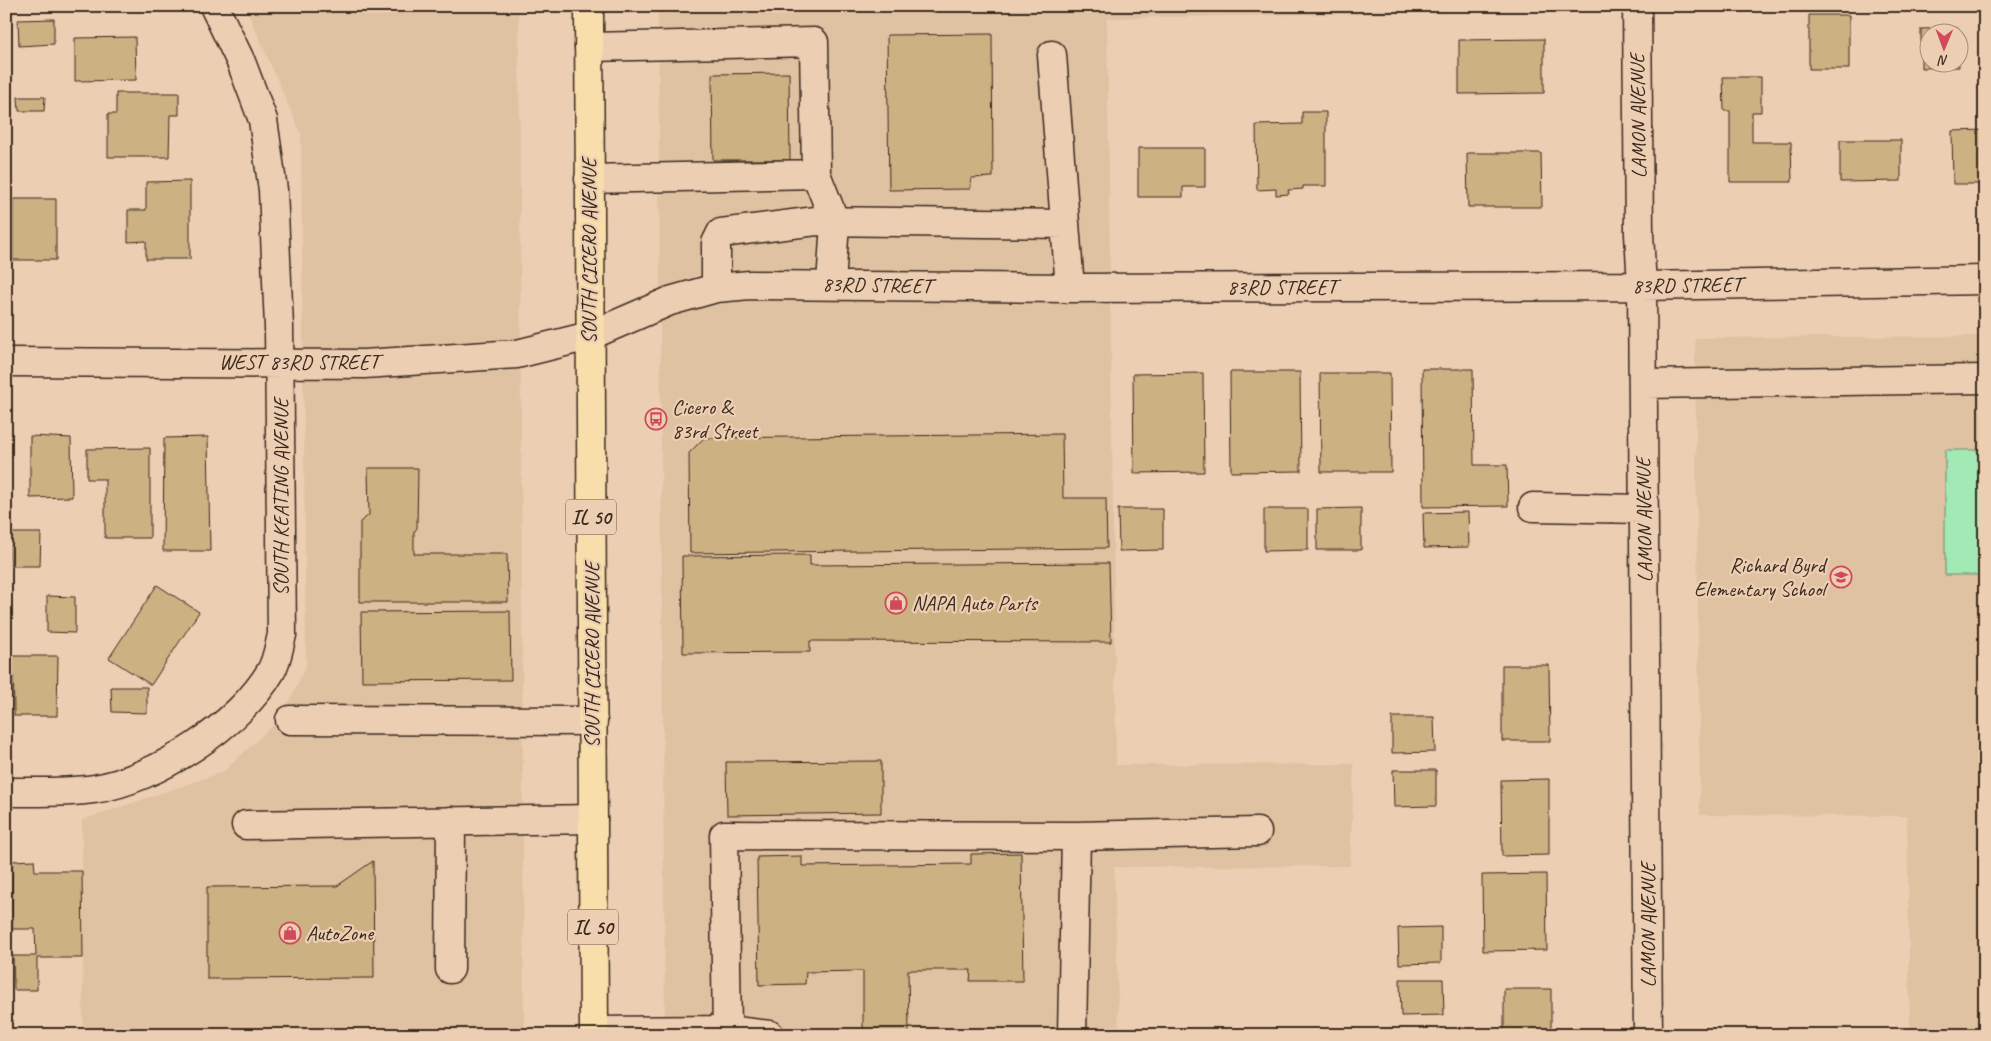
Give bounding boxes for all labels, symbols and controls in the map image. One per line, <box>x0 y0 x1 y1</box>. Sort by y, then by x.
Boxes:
north arrow <box>1918 22 1968 72</box>
street label: LAMON AVENUE <box>1624 51 1652 179</box>
text: N <box>1937 52 1948 69</box>
street label: SOUTH CICERO AVENUE <box>576 156 602 344</box>
street label: 83RD STREET <box>822 271 937 299</box>
street label: 83RD STREET <box>1632 271 1747 299</box>
street label: 83RD STREET <box>1227 274 1342 300</box>
street label: WEST 83RD STREET <box>219 349 384 375</box>
place label: Cicero & 83rd Street <box>672 394 759 444</box>
street label: SOUTH KEATING AVENUE <box>268 396 294 596</box>
bus stop icon: Cicero & 83rd Street <box>644 407 668 431</box>
street label: LAMON AVENUE <box>1630 455 1658 583</box>
road number: IL 50 <box>566 500 616 534</box>
place label: Richard Byrd Elementary School <box>1694 552 1829 602</box>
street label: SOUTH CICERO AVENUE <box>579 560 605 748</box>
school or university icon: Richard Byrd Elementary School <box>1829 565 1853 589</box>
place label: NAPA Auto Parts <box>912 590 1039 616</box>
shop icon: NAPA Auto Parts <box>884 591 908 615</box>
street label: LAMON AVENUE <box>1635 860 1661 987</box>
road number: IL 50 <box>568 910 618 944</box>
place label: AutoZone <box>306 920 375 946</box>
shop icon: AutoZone <box>278 921 302 945</box>

